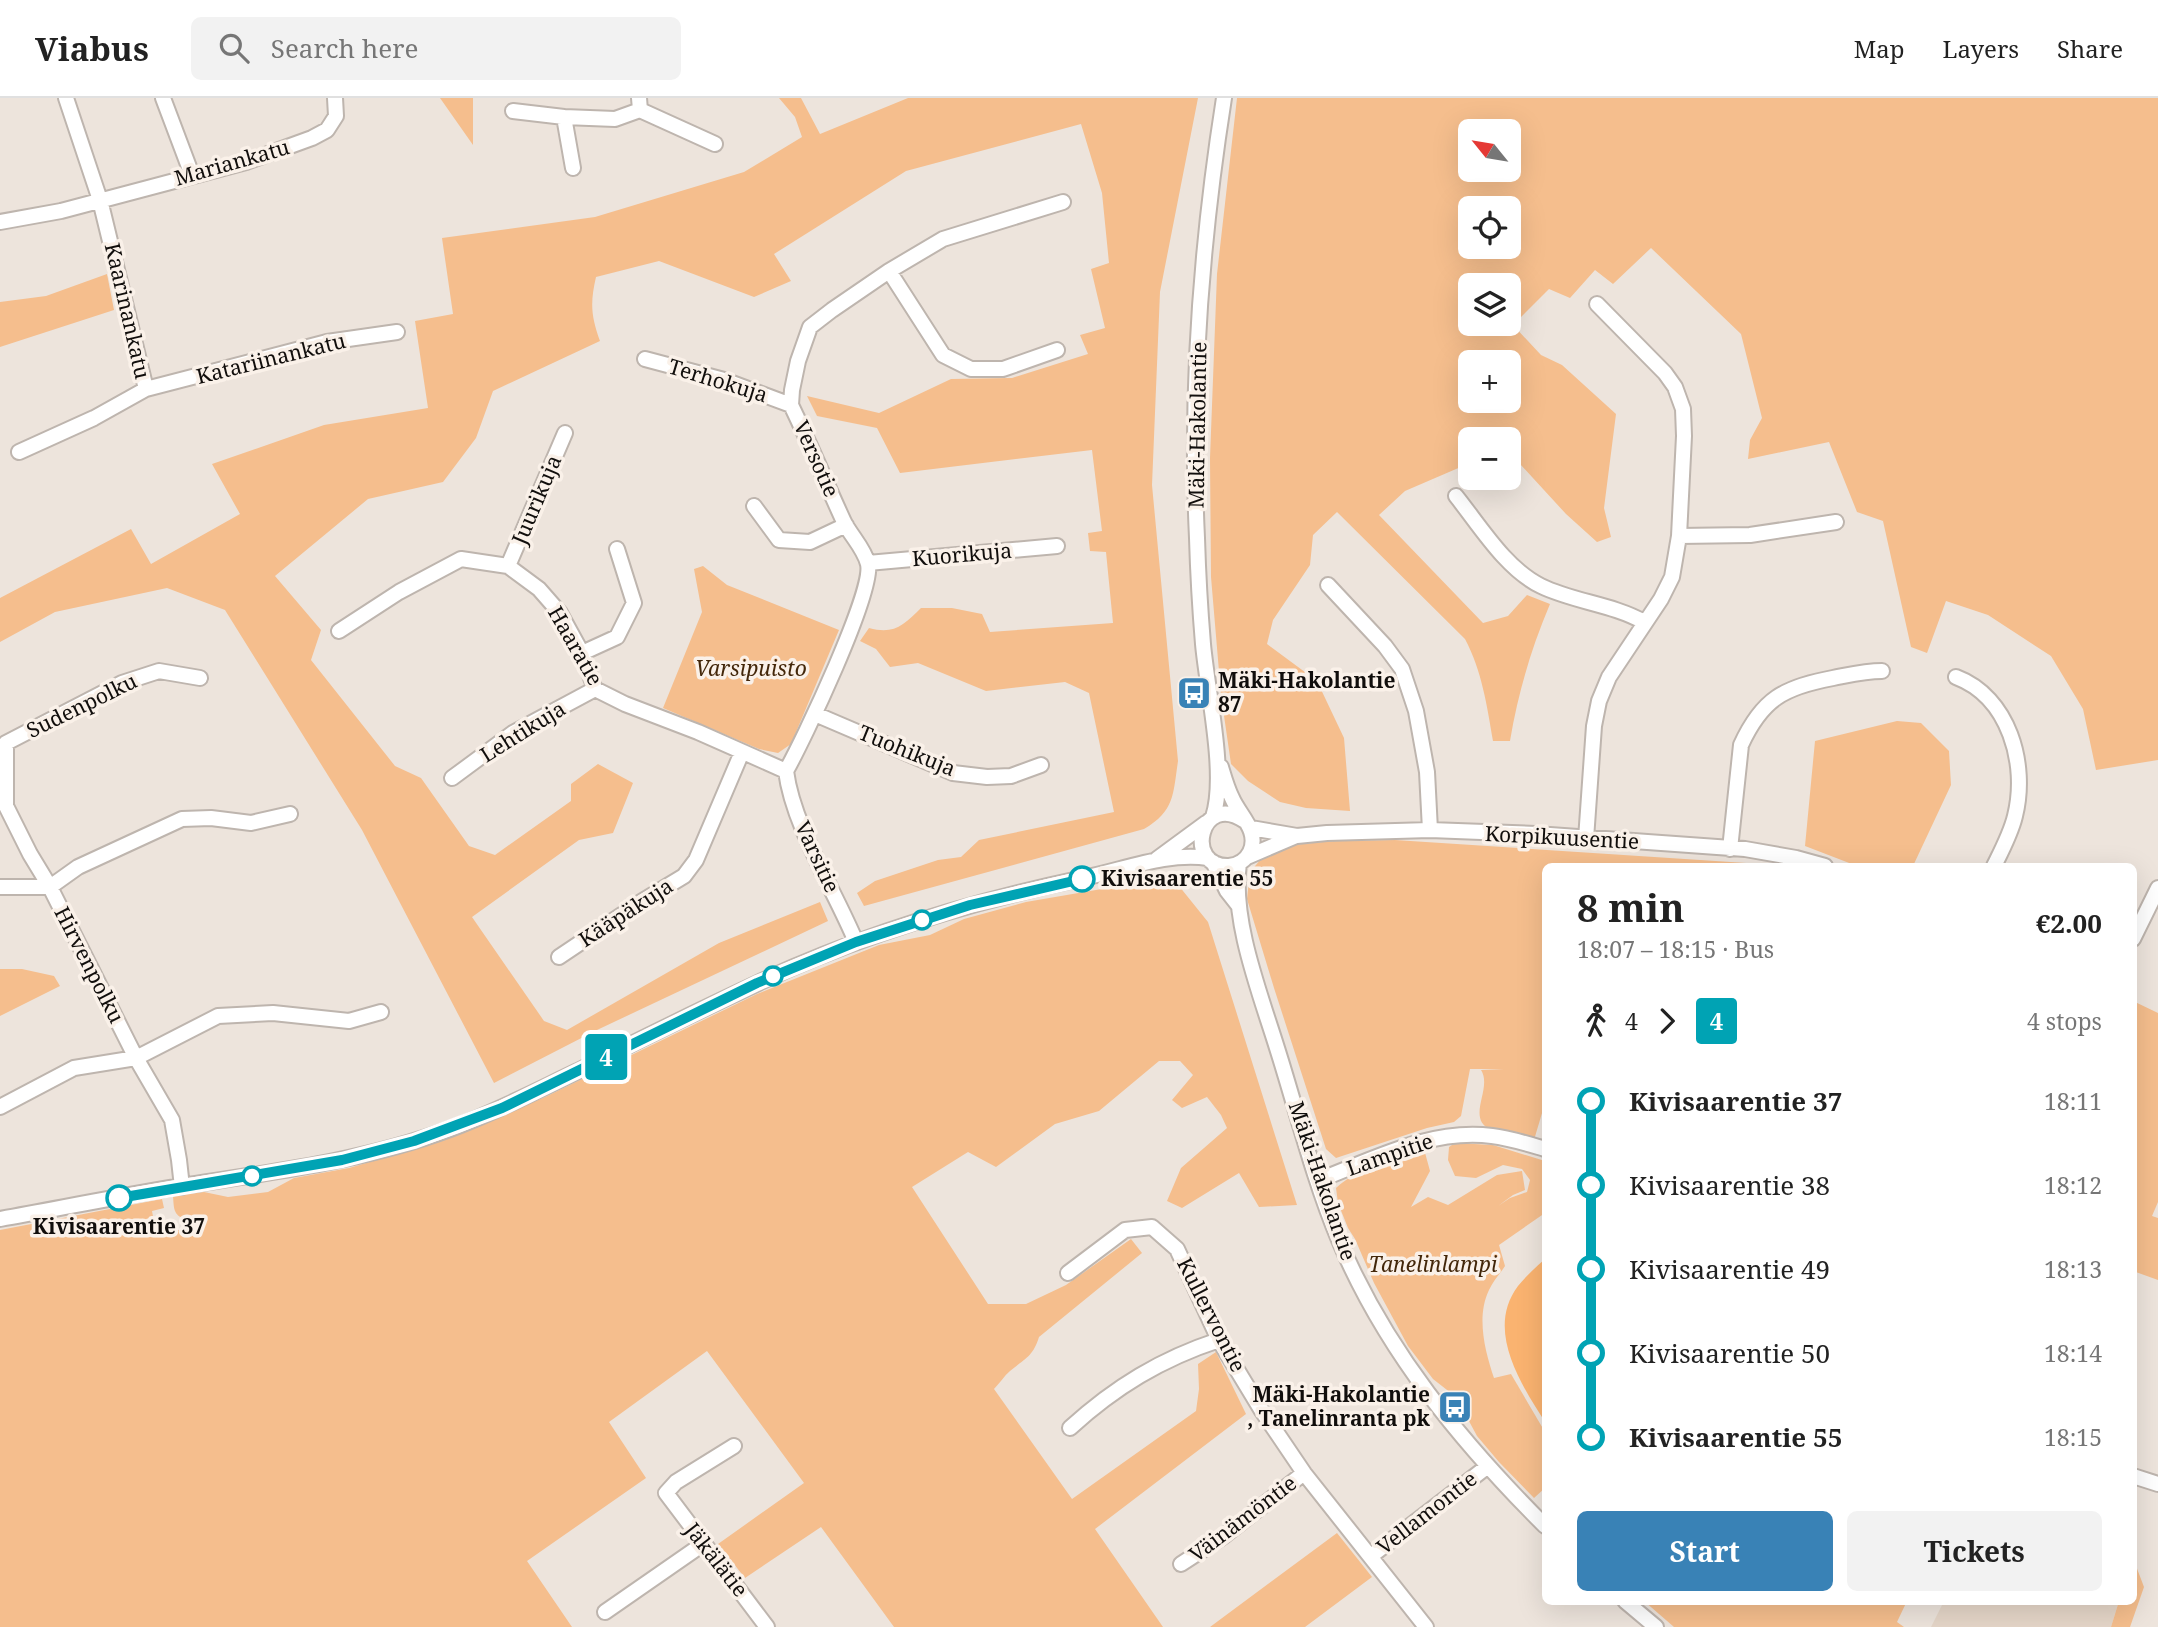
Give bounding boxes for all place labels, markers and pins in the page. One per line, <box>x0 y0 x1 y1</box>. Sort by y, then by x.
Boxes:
place label: Mäki-Hakolantie 87 <box>1218 666 1395 718</box>
bus stop icon: Mäki-Hakolantie 87 <box>1175 674 1213 712</box>
place label: Kivisaarentie 55 <box>1101 864 1273 892</box>
marker: Kivisaarentie 55 <box>1069 866 1095 892</box>
unlabelled marker <box>912 910 932 930</box>
unlabelled marker <box>763 966 783 986</box>
unlabelled marker <box>242 1166 262 1186</box>
marker: Kivisaarentie 37 <box>106 1185 132 1211</box>
place label: Kivisaarentie 37 <box>33 1212 205 1240</box>
place label: Mäki-Hakolantie , Tanelinranta pk <box>1247 1380 1431 1432</box>
bus stop icon: Mäki-Hakolantie , Tanelinranta pk <box>1436 1388 1474 1426</box>

